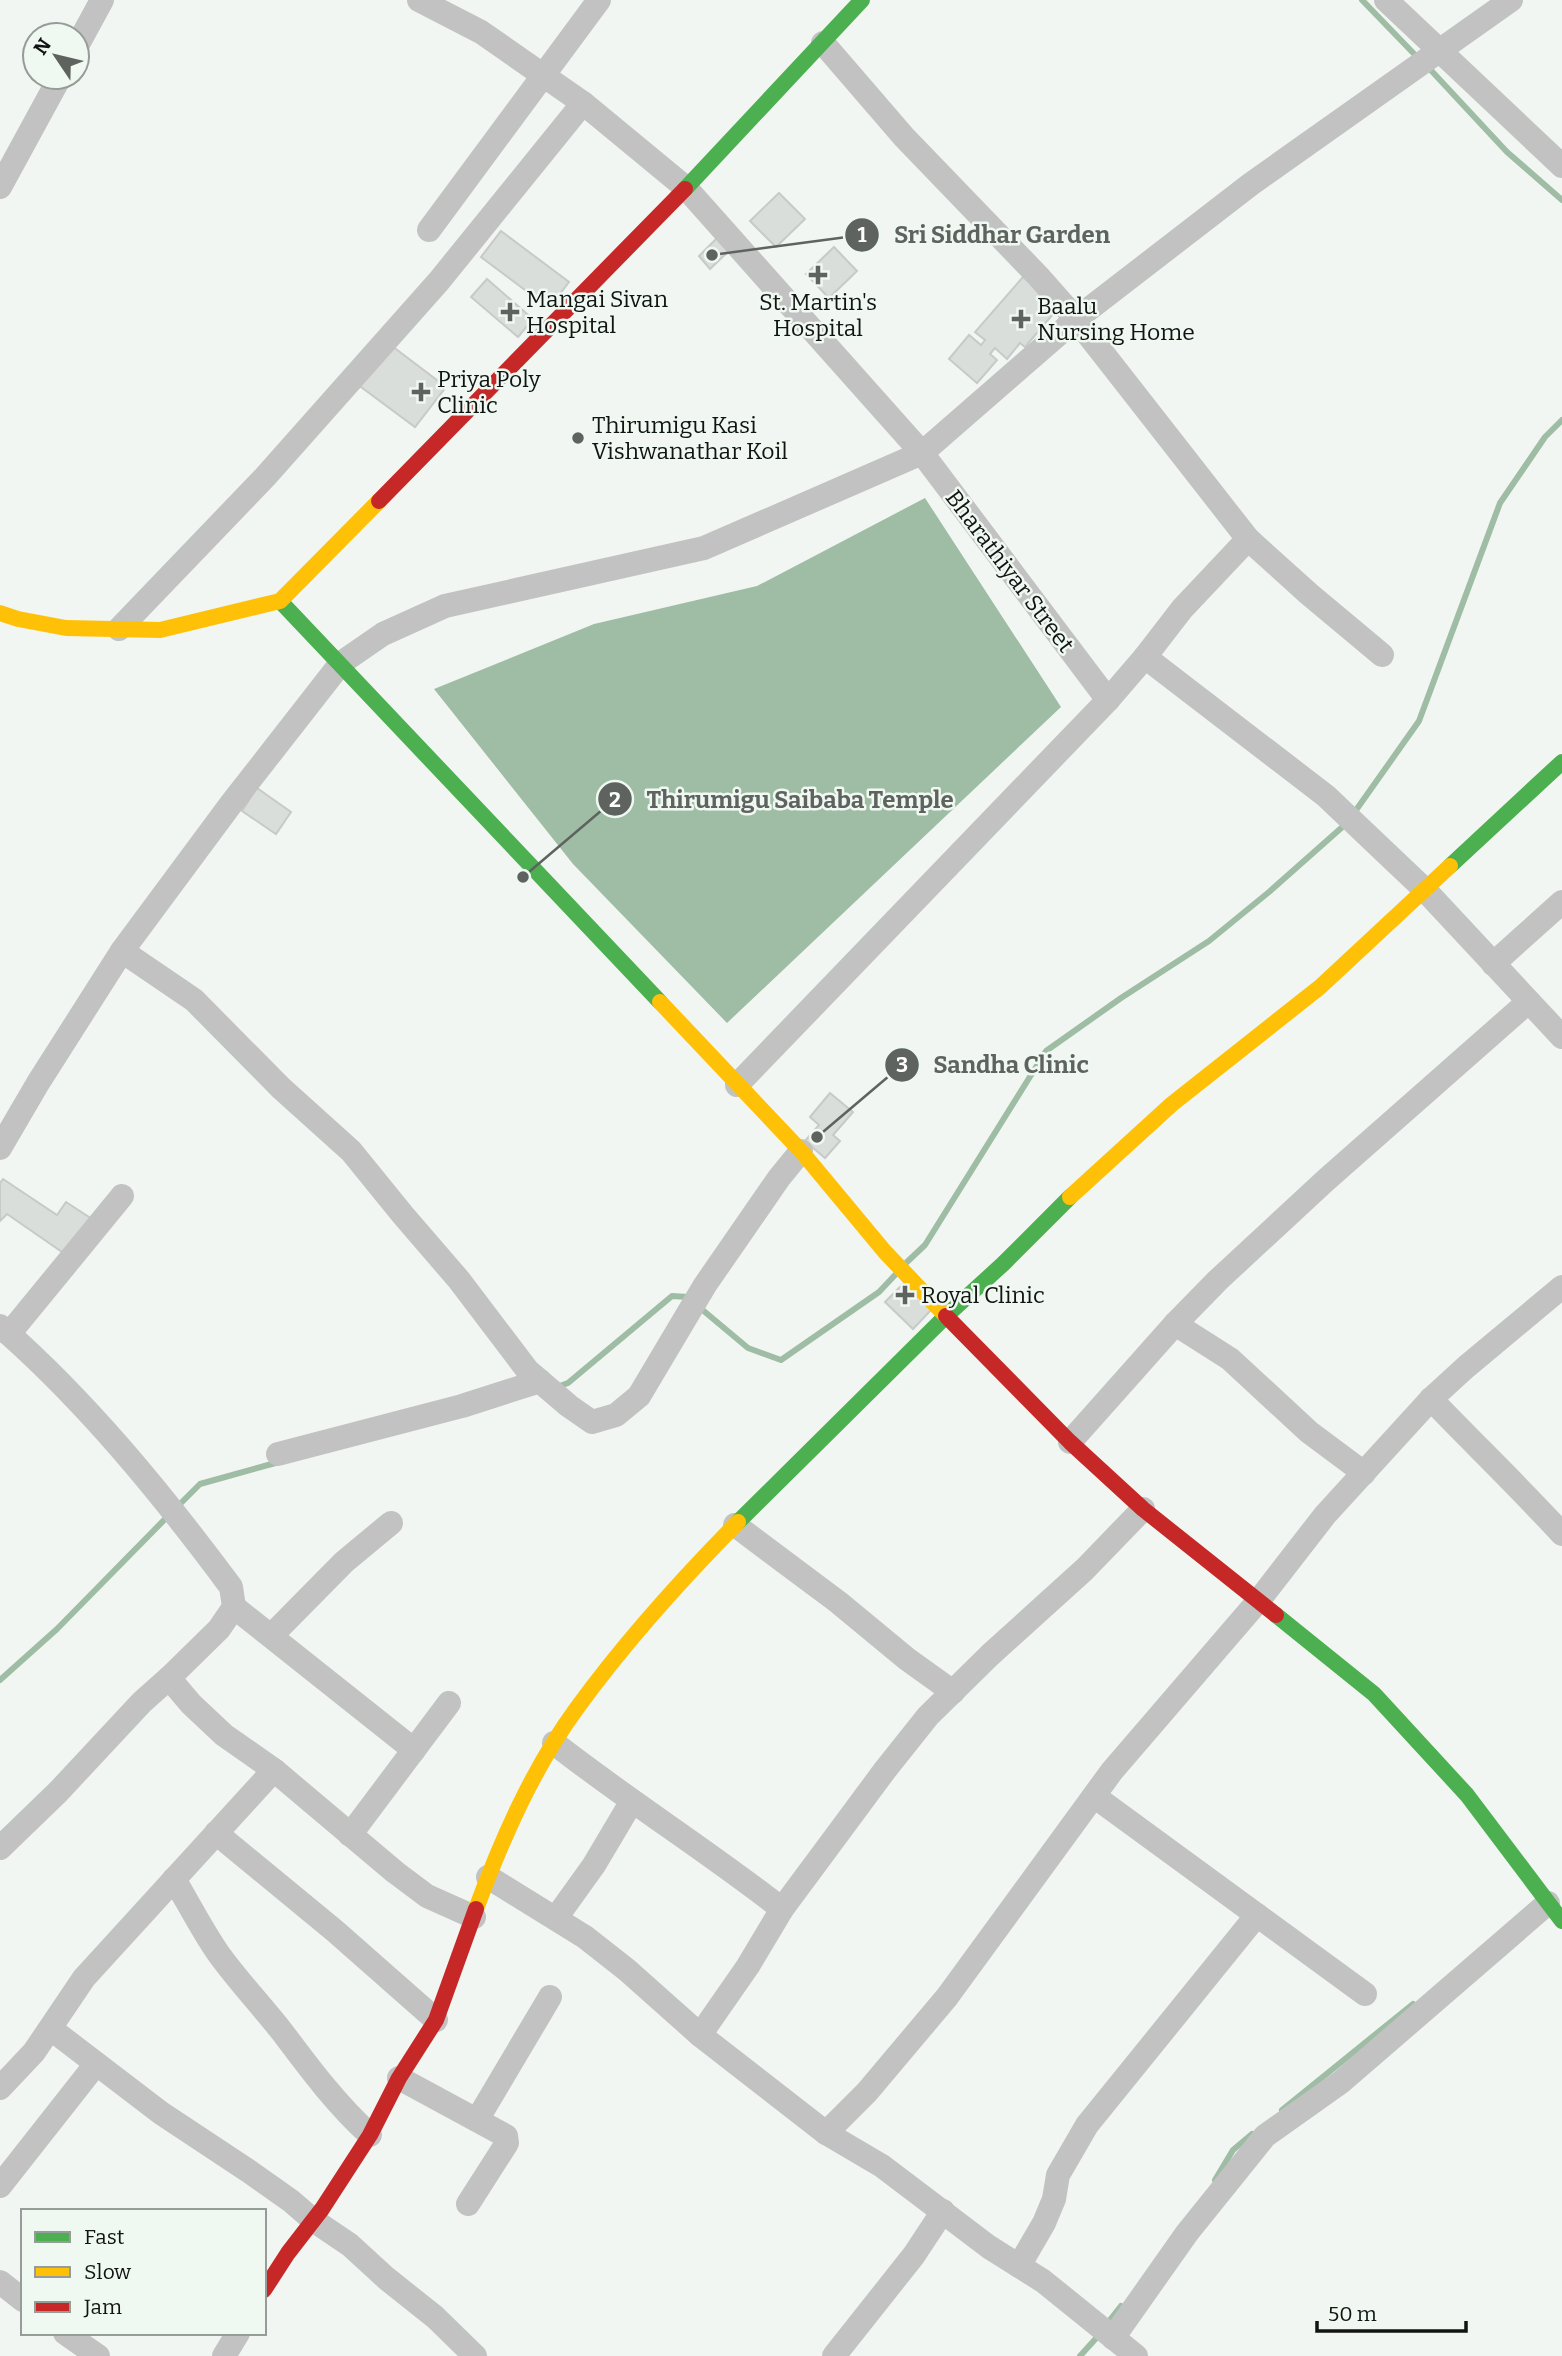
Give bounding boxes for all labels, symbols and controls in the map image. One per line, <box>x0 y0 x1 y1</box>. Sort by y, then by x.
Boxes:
north arrow <box>21 21 91 91</box>
text: N <box>29 34 56 59</box>
callout: Sri Siddhar Garden <box>845 212 1124 257</box>
text: Sri Siddhar Garden <box>894 221 1111 249</box>
text: 1 <box>857 222 867 248</box>
marker: St. Martin's Hospital <box>808 265 828 285</box>
place label: Mangai Sivan Hospital <box>526 285 669 339</box>
place label: St. Martin's Hospital <box>759 288 877 342</box>
place label: Baalu Nursing Home <box>1037 292 1195 346</box>
marker: Mangai Sivan Hospital <box>500 302 520 322</box>
marker: Baalu Nursing Home <box>1011 309 1031 329</box>
place label: Priya Poly Clinic <box>437 365 542 419</box>
marker: Priya Poly Clinic <box>411 382 431 402</box>
place label: Thirumigu Kasi Vishwanathar Koil <box>592 411 788 465</box>
marker: Thirumigu Kasi Vishwanathar Koil <box>570 430 586 446</box>
street label: Bharathiyar Street <box>940 484 1080 658</box>
callout: Thirumigu Saibaba Temple <box>598 777 968 822</box>
text: Thirumigu Saibaba Temple <box>646 786 954 814</box>
text: 2 <box>609 787 621 813</box>
callout: Sandha Clinic <box>884 1042 1103 1087</box>
text: Sandha Clinic <box>933 1051 1089 1079</box>
text: 3 <box>896 1052 908 1078</box>
place label: Royal Clinic <box>921 1281 1045 1309</box>
marker: Royal Clinic <box>895 1285 915 1305</box>
legend <box>21 2209 266 2335</box>
text: Fast <box>84 2224 125 2250</box>
text: Slow <box>84 2259 131 2285</box>
scale bar <box>1317 2290 1466 2334</box>
text: Jam <box>83 2294 122 2320</box>
text: 50 m <box>1328 2301 1377 2327</box>

